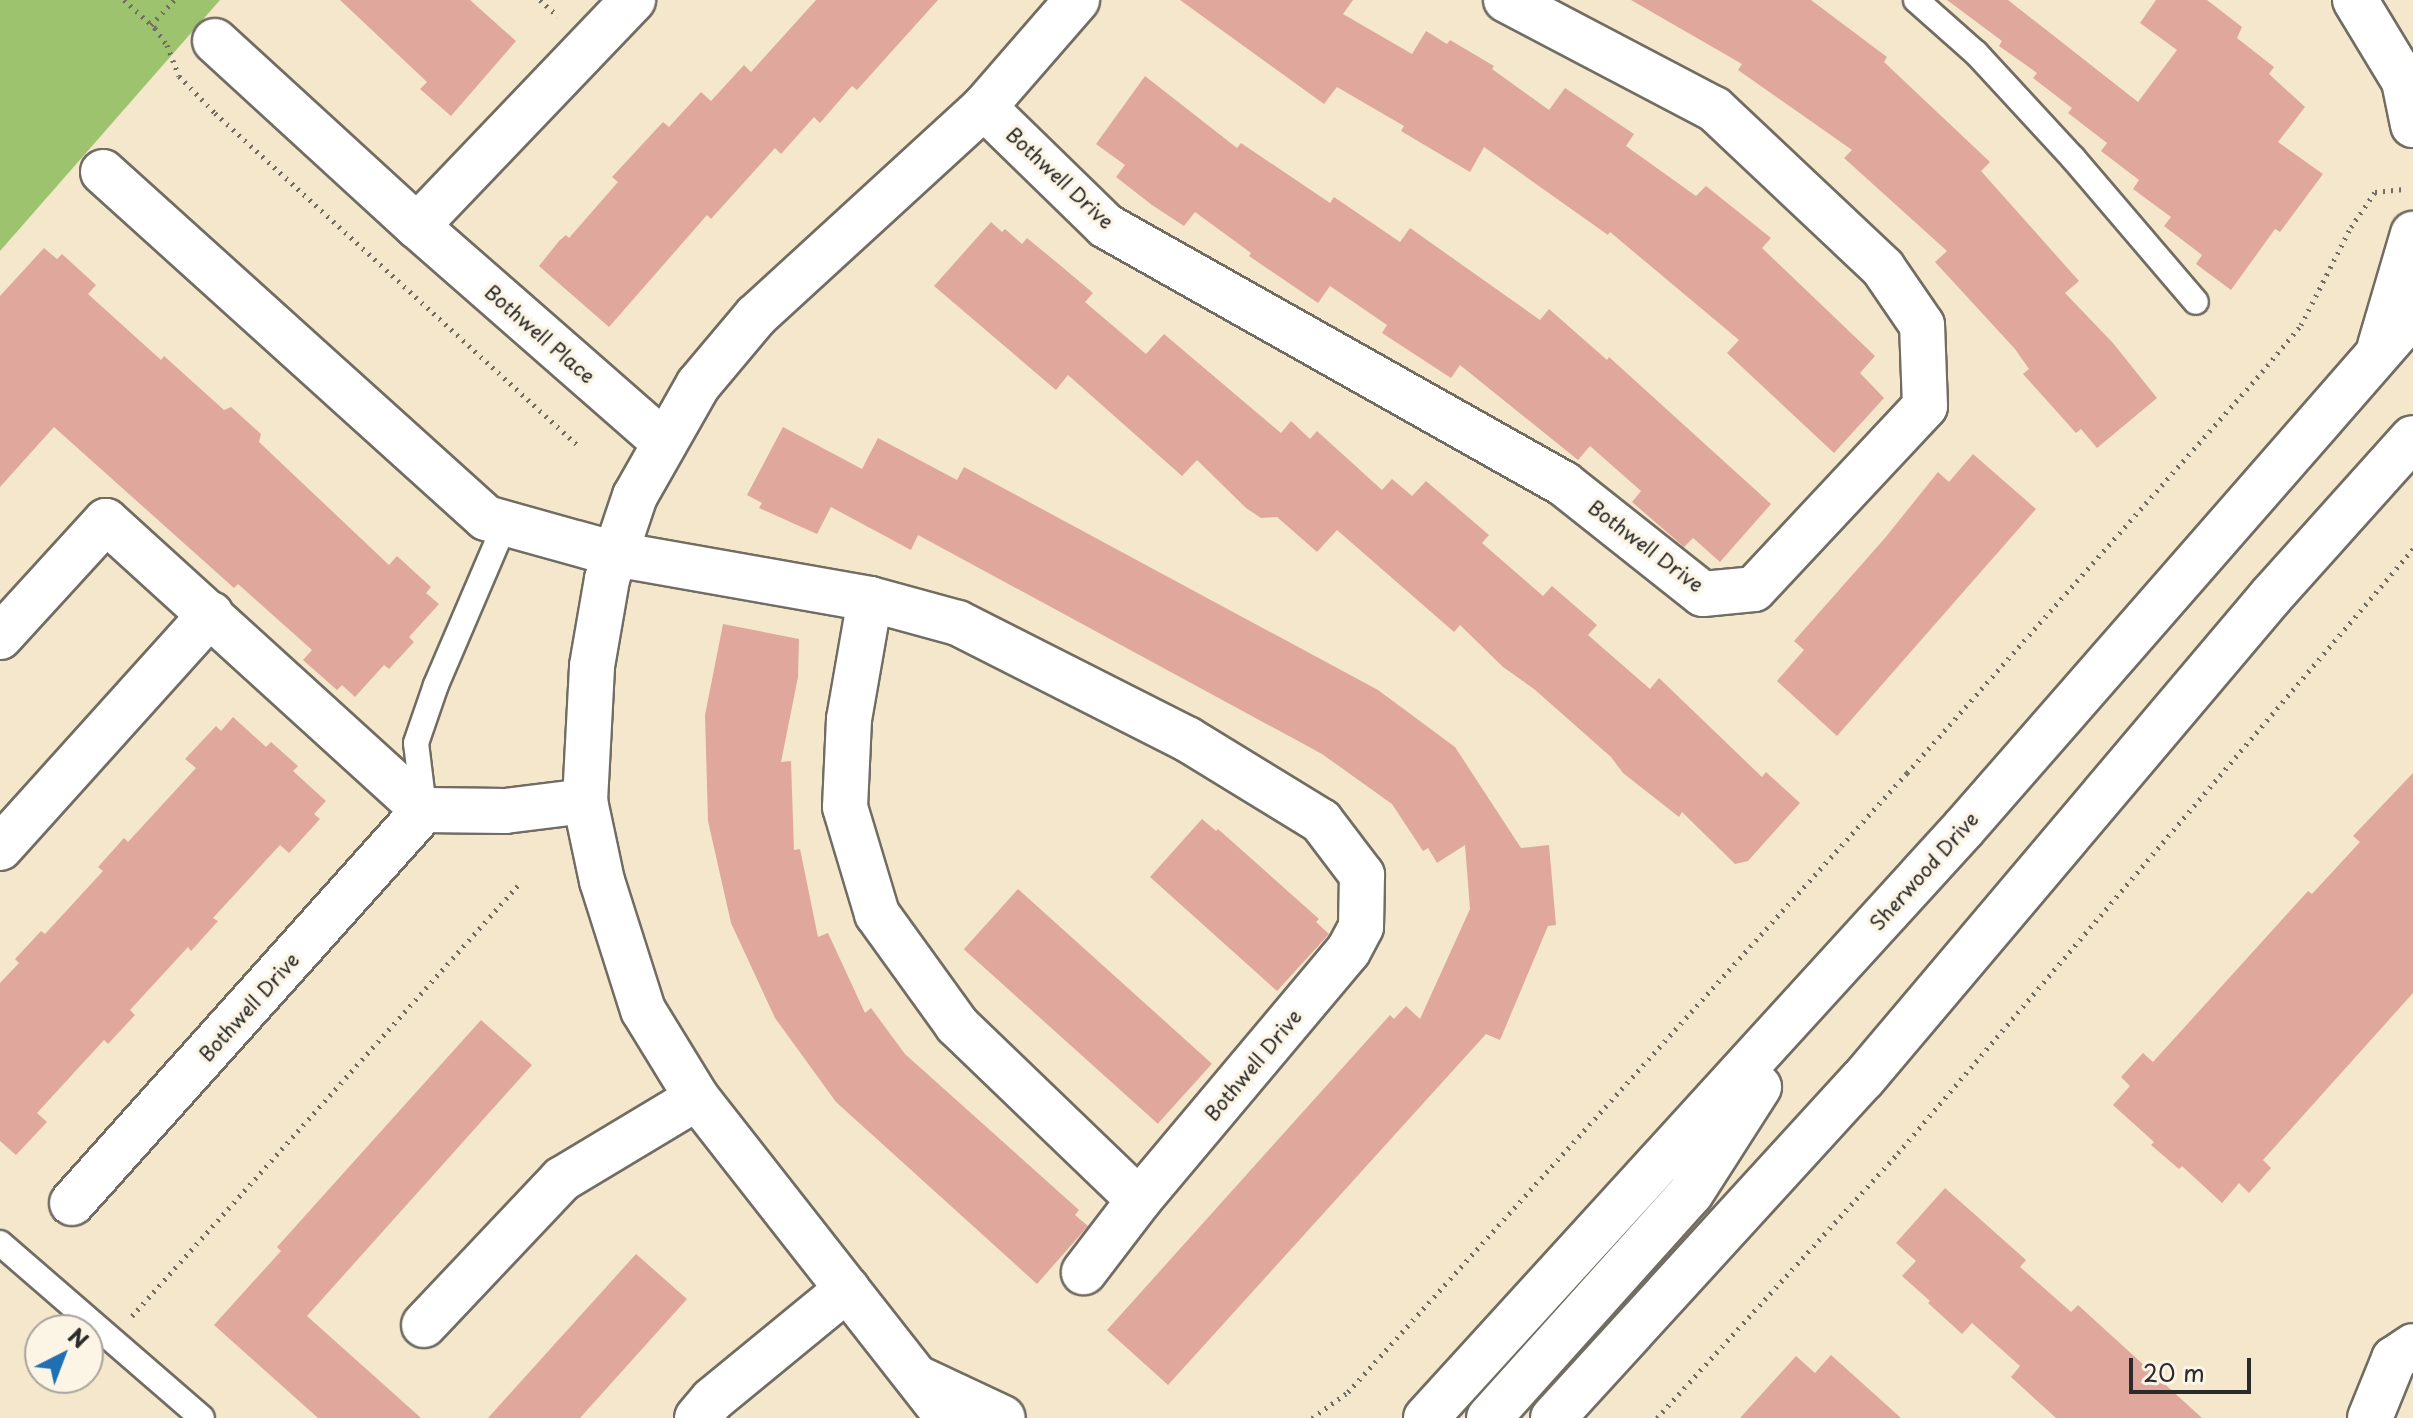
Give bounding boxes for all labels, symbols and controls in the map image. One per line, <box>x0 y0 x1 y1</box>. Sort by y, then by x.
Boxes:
street label: Bothwell Drive <box>1001 122 1119 234</box>
street label: Bothwell Place <box>480 279 600 389</box>
street label: Bothwell Drive <box>1583 495 1709 597</box>
street label: Sherwood Drive <box>1864 807 1984 935</box>
street label: Bothwell Drive <box>194 947 304 1067</box>
street label: Bothwell Drive <box>1199 1004 1307 1126</box>
north arrow <box>24 1314 104 1394</box>
text: N <box>62 1319 97 1355</box>
scale bar <box>2133 1342 2255 1392</box>
text: 20 m <box>2143 1354 2205 1390</box>

